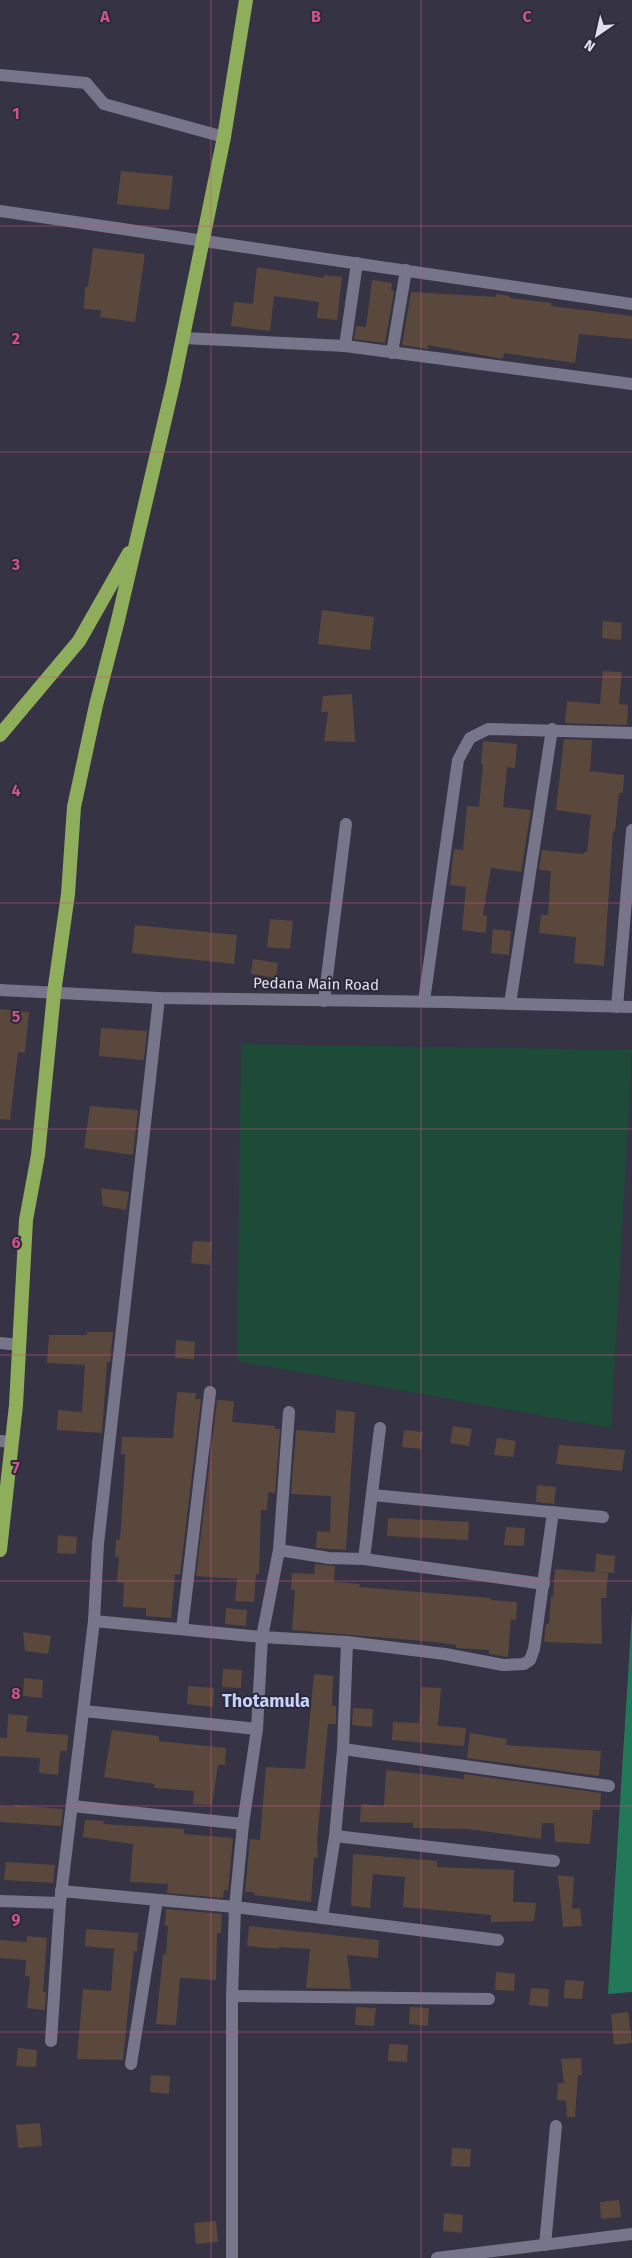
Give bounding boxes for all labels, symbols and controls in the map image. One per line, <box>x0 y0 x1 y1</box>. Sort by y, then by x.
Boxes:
text: A <box>99 7 110 26</box>
text: B <box>311 7 321 26</box>
text: C <box>522 7 532 26</box>
north arrow <box>572 10 622 60</box>
text: N <box>581 36 599 55</box>
text: 1 <box>12 104 20 123</box>
text: 2 <box>12 329 20 348</box>
text: 3 <box>11 555 20 574</box>
text: 4 <box>11 781 21 800</box>
street label: Pedana Main Road <box>253 974 379 994</box>
text: 5 <box>12 1007 21 1026</box>
text: 6 <box>11 1233 21 1252</box>
text: 7 <box>12 1458 20 1477</box>
text: 8 <box>11 1684 21 1703</box>
district label: Thotamula <box>222 1690 310 1712</box>
text: 9 <box>12 1910 21 1929</box>

